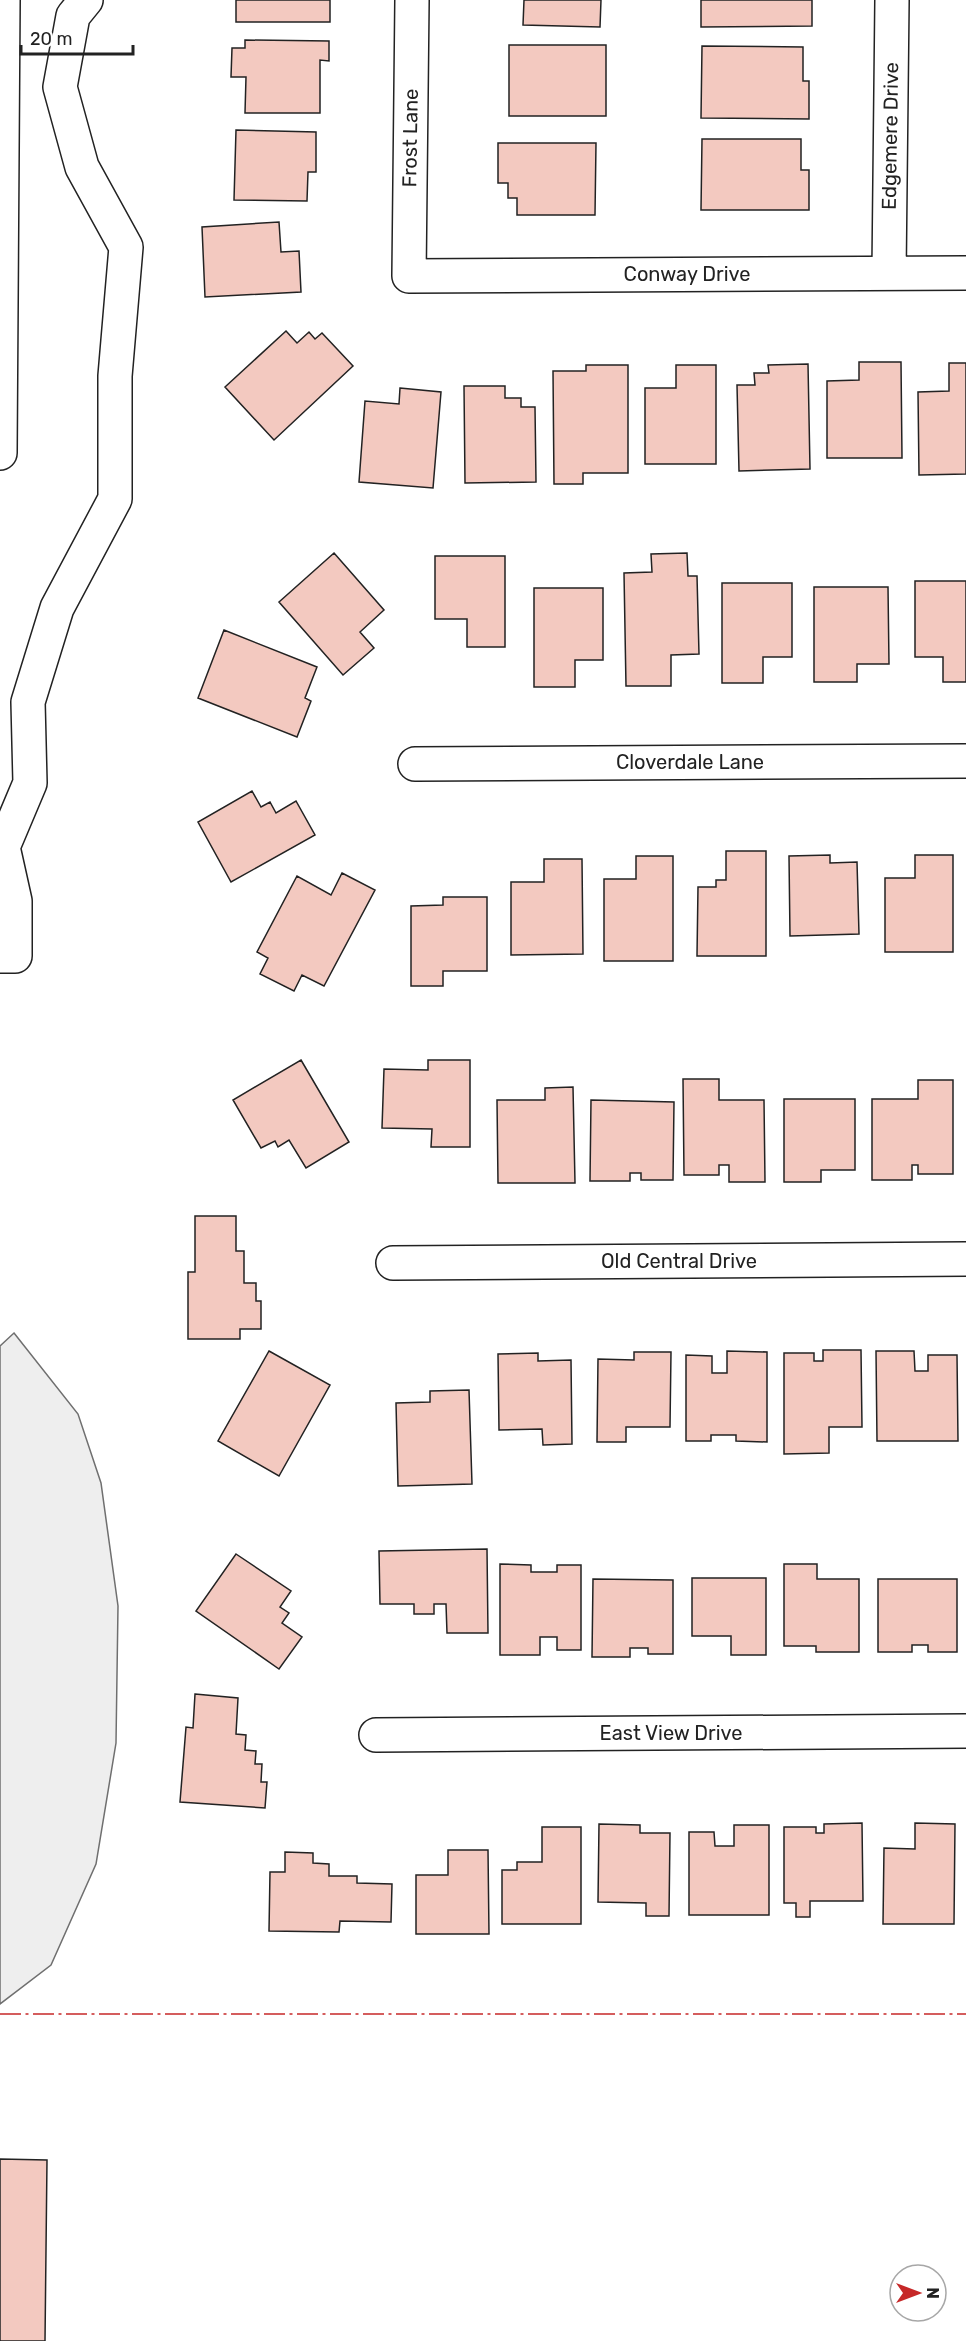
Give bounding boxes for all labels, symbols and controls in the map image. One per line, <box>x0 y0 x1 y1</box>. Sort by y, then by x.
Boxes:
scale bar <box>21 18 134 56</box>
text: 20 m <box>30 28 72 50</box>
street label: Edgemere Drive <box>877 62 903 210</box>
street label: Frost Lane <box>397 88 423 188</box>
street label: Conway Drive <box>624 262 750 286</box>
street label: Cloverdale Lane <box>616 750 764 774</box>
street label: Old Central Drive <box>601 1249 757 1273</box>
street label: East View Drive <box>600 1721 742 1745</box>
north arrow <box>888 2263 948 2323</box>
text: N <box>923 2287 942 2299</box>

